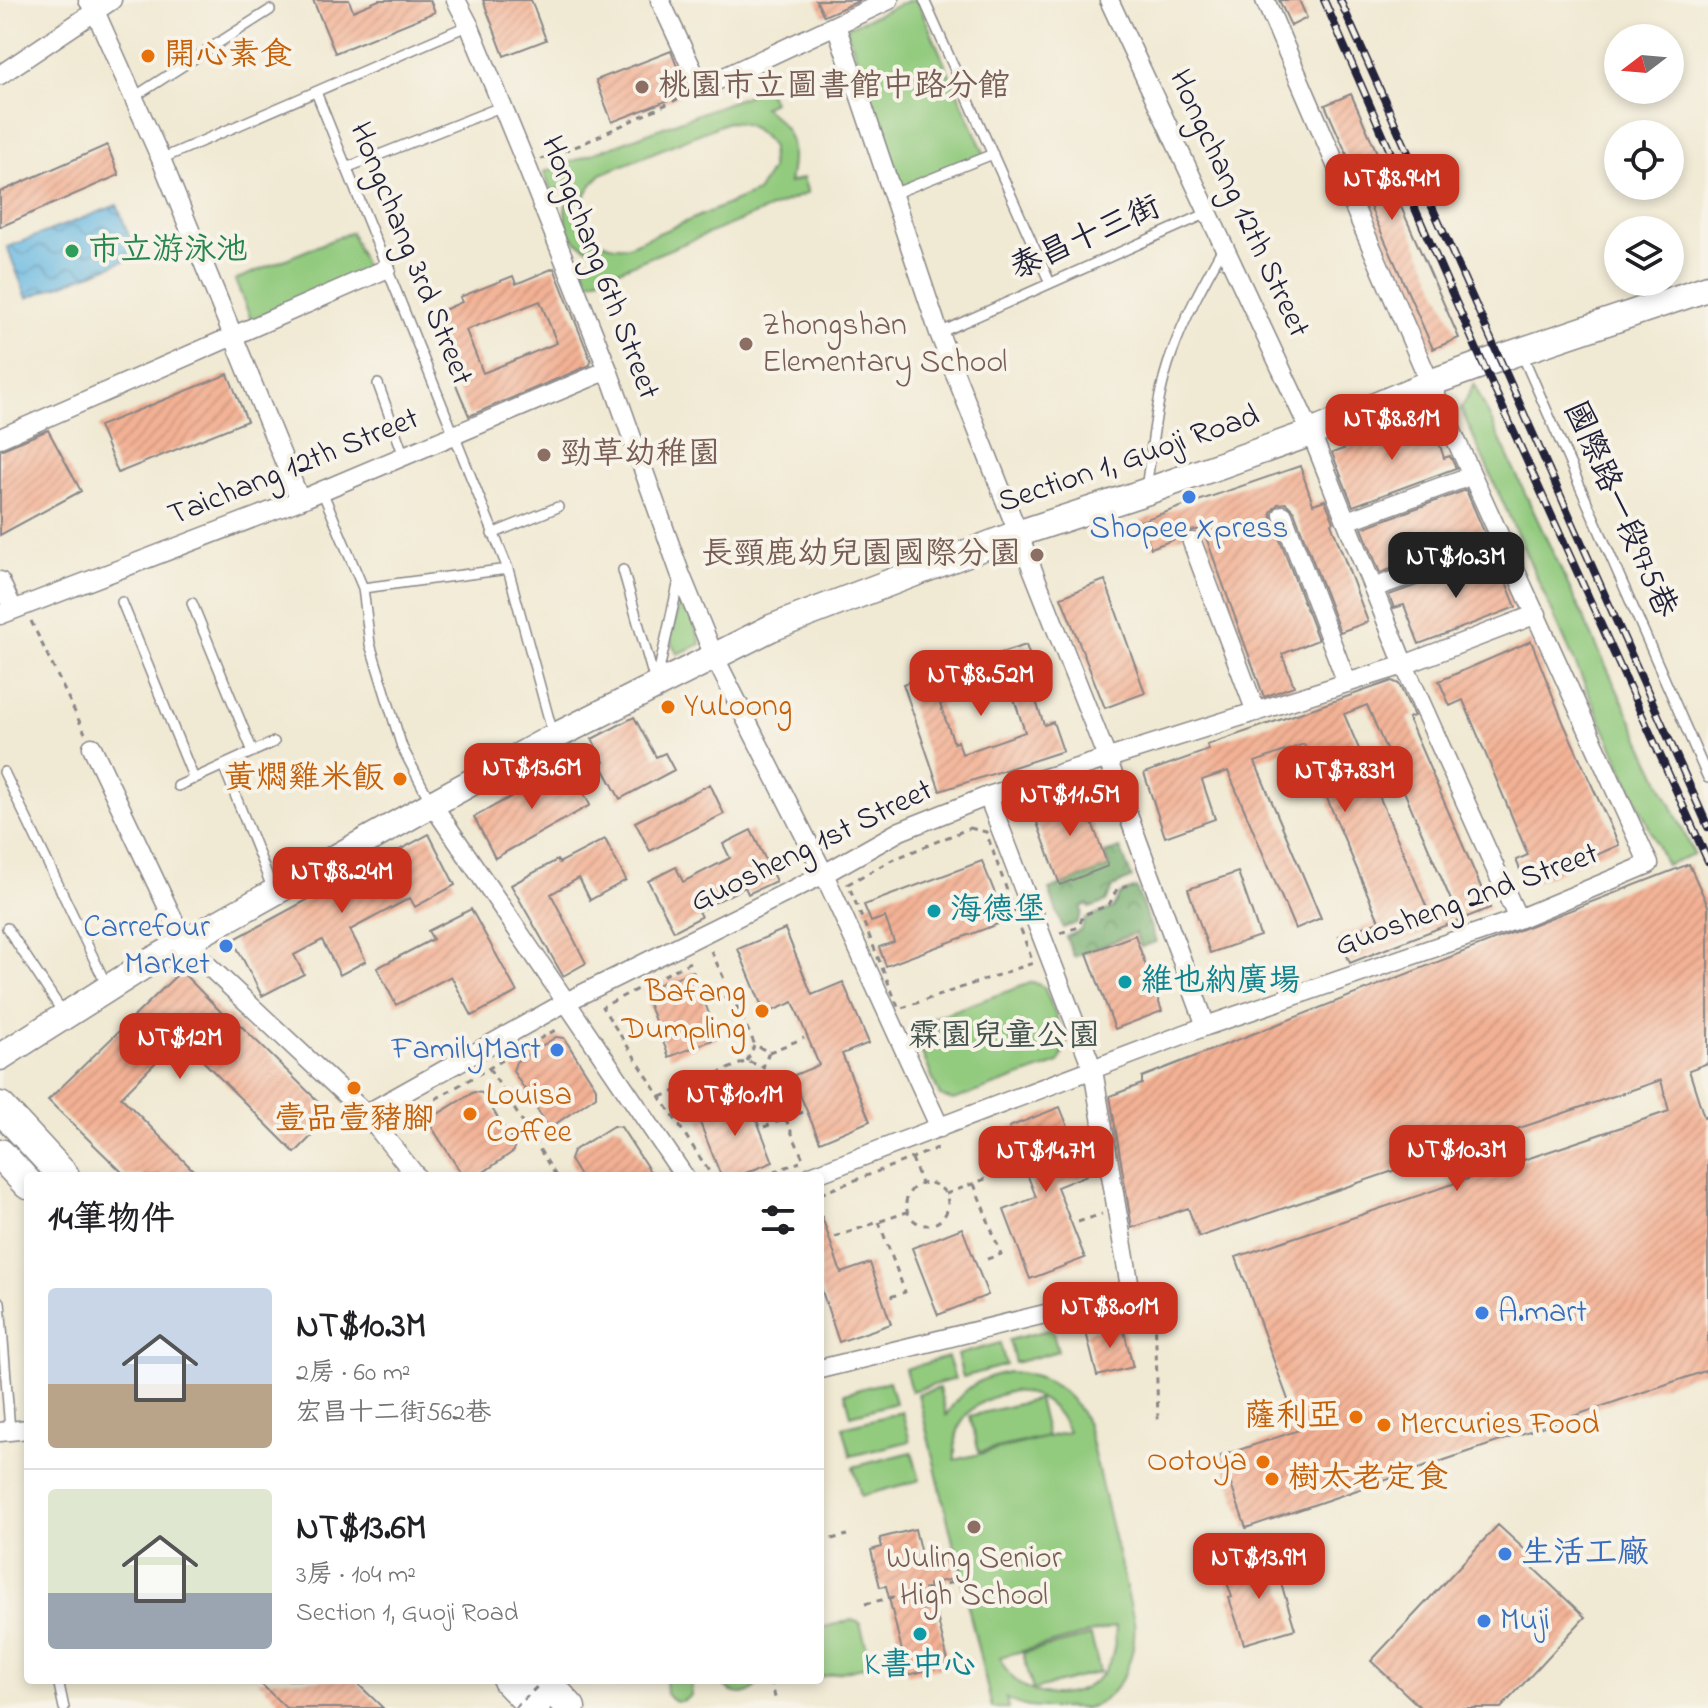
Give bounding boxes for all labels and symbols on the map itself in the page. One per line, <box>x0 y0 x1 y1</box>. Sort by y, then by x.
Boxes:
north arrow <box>1604 24 1684 104</box>
place label: 開心素食 <box>164 33 292 80</box>
marker: 開心素食 <box>139 47 157 65</box>
street label: Hongchang 12th Street <box>1155 62 1321 346</box>
place label: 桃園市立圖書館中路分館 <box>658 64 1010 111</box>
marker: 桃園市立圖書館中路分館 <box>633 78 651 96</box>
street label: Hongchang 3rd Street <box>336 115 484 393</box>
street label: Hongchang 6th Street <box>527 129 671 407</box>
pin: NT$8.94M <box>1309 154 1475 222</box>
street label: 泰昌十三街 <box>1003 185 1169 293</box>
place label: 市立游泳池 <box>88 228 248 275</box>
marker: 市立游泳池 <box>63 242 81 260</box>
place label: Zhongshan Elementary School <box>762 303 1007 387</box>
marker: Zhongshan Elementary School <box>737 335 755 353</box>
street label: Section 1, Guoji Road <box>992 393 1266 527</box>
pin: NT$8.81M <box>1309 394 1475 462</box>
street label: 國際路一段975巷 <box>1550 394 1688 626</box>
street label: Taichang 12th Street <box>161 396 427 540</box>
place label: 勁草幼稚園 <box>560 432 720 479</box>
marker: 勁草幼稚園 <box>535 446 553 464</box>
marker: Shopee Xpress <box>1180 488 1198 506</box>
place label: Shopee Xpress <box>1089 506 1289 553</box>
place label: 長頸鹿幼兒園國際分園 <box>701 532 1021 579</box>
pin: NT$10.3M <box>1373 532 1539 600</box>
marker: 長頸鹿幼兒園國際分園 <box>1028 546 1046 564</box>
pin: NT$8.52M <box>898 650 1064 718</box>
place label: YuLoong <box>684 684 792 731</box>
marker: YuLoong <box>659 698 677 716</box>
pin: NT$13.6M <box>449 743 615 811</box>
pin: NT$7.83M <box>1262 746 1428 814</box>
place label: 黃燜雞米飯 <box>224 756 384 803</box>
street label: Guosheng 1st Street <box>683 768 942 926</box>
marker: 黃燜雞米飯 <box>391 770 409 788</box>
pin: NT$11.5M <box>987 770 1153 838</box>
street label: Guosheng 2nd Street <box>1329 831 1606 970</box>
pin: NT$8.24M <box>259 847 425 915</box>
place label: 海德堡 <box>950 888 1046 935</box>
marker: 海德堡 <box>925 902 943 920</box>
place label: Carrefour Market <box>83 905 210 989</box>
marker: Carrefour Market <box>217 937 235 955</box>
place label: 維也納廣場 <box>1141 959 1301 1006</box>
place label: Bafang Dumpling <box>621 970 746 1054</box>
marker: 維也納廣場 <box>1116 973 1134 991</box>
marker: Bafang Dumpling <box>753 1002 771 1020</box>
pin: NT$12M <box>115 1013 245 1081</box>
park label: 霖園兒童公園 <box>908 1014 1100 1061</box>
place label: FamilyMart <box>391 1027 541 1074</box>
marker: FamilyMart <box>548 1041 566 1059</box>
pin: NT$10.1M <box>652 1070 818 1138</box>
place label: Louisa Coffee <box>486 1073 573 1157</box>
marker: 壹品壹豬腳 <box>345 1079 363 1097</box>
place label: 壹品壹豬腳 <box>274 1097 434 1144</box>
marker: Louisa Coffee <box>461 1105 479 1123</box>
pin: NT$10.3M <box>1374 1125 1540 1193</box>
pin: NT$14.7M <box>963 1126 1129 1194</box>
pin: NT$8.01M <box>1027 1282 1193 1350</box>
place label: A.mart <box>1498 1290 1587 1337</box>
marker: A.mart <box>1473 1304 1491 1322</box>
place label: 薩利亞 <box>1244 1394 1340 1441</box>
place label: Mercuries Food <box>1400 1402 1600 1449</box>
marker: 薩利亞 <box>1347 1408 1365 1426</box>
marker: Mercuries Food <box>1375 1416 1393 1434</box>
place label: Ootoya <box>1147 1439 1247 1486</box>
marker: Ootoya <box>1254 1453 1272 1471</box>
place label: 樹太老定食 <box>1288 1456 1448 1503</box>
marker: 樹太老定食 <box>1263 1470 1281 1488</box>
marker: Wuling Senior High School <box>965 1518 983 1536</box>
place label: 生活工廠 <box>1521 1531 1649 1578</box>
pin: NT$13.9M <box>1176 1533 1342 1601</box>
place label: Wuling Senior High School <box>886 1536 1062 1620</box>
marker: 生活工廠 <box>1496 1545 1514 1563</box>
place label: Muji <box>1500 1598 1550 1645</box>
marker: Muji <box>1475 1612 1493 1630</box>
marker: K書中心 <box>911 1625 929 1643</box>
place label: K書中心 <box>864 1643 976 1690</box>

